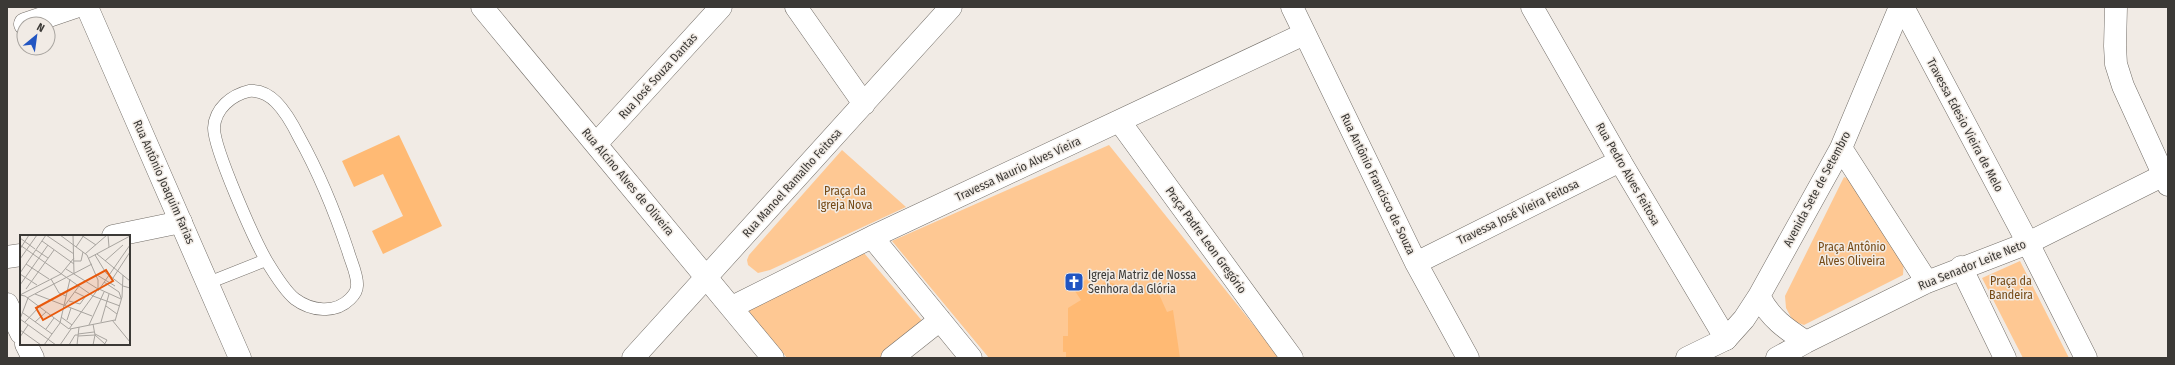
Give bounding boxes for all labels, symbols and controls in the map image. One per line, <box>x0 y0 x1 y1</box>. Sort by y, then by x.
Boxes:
north arrow <box>16 16 56 56</box>
text: N <box>35 20 47 35</box>
street label: Rua José Souza Dantas <box>616 30 700 122</box>
street label: Travessa Edesio Vieira de Melo <box>1924 56 2006 194</box>
street label: Rua Antônio Francisco de Souza <box>1338 111 1418 257</box>
street label: Rua Antônio Joaquim Farias <box>130 118 198 246</box>
street label: Rua Pedro Alves Feitosa <box>1593 120 1663 228</box>
street label: Rua Alcino Alves de Oliveira <box>579 125 677 239</box>
street label: Rua Manoel Ramalho Feitosa <box>740 126 845 240</box>
street label: Avenida Sete de Setembro <box>1781 129 1853 249</box>
street label: Travessa Naurio Alves Vieira <box>953 134 1083 204</box>
street label: Travessa José Vieira Feitosa <box>1455 176 1581 248</box>
park label: Praça da Igreja Nova <box>818 184 873 212</box>
street label: Praça Padre Leon Gregório <box>1163 184 1249 296</box>
inset map <box>20 235 130 345</box>
street label: Rua Senador Leite Neto <box>1916 237 2028 293</box>
park label: Praça Antônio Alves Oliveira <box>1818 240 1886 268</box>
place label: Igreja Matriz de Nossa Senhora da Glória <box>1088 268 1196 296</box>
church icon: Igreja Matriz de Nossa Senhora da Glória <box>1063 271 1085 293</box>
park label: Praça da Bandeira <box>1989 274 2033 302</box>

